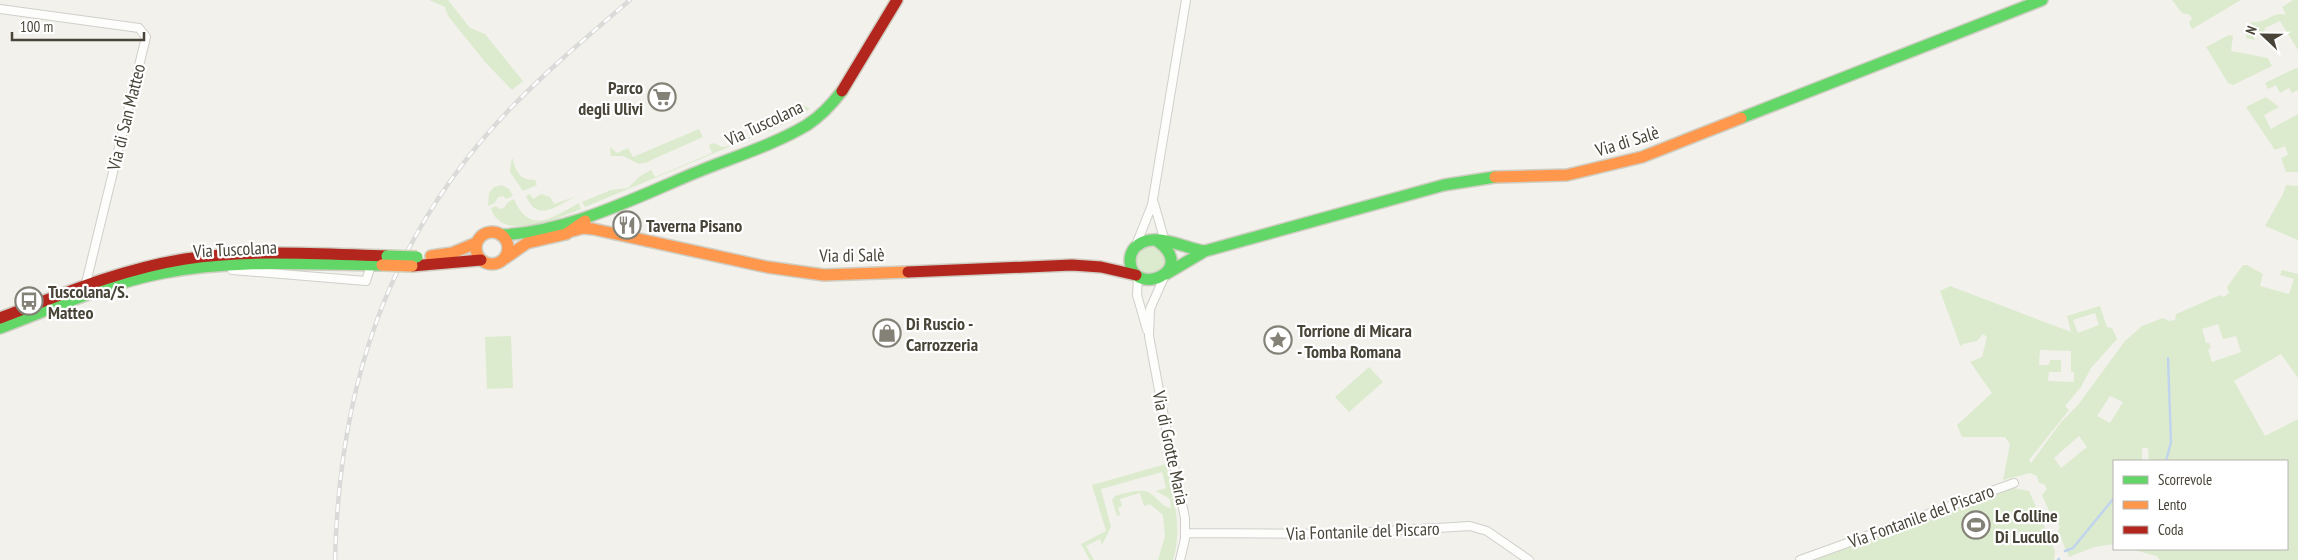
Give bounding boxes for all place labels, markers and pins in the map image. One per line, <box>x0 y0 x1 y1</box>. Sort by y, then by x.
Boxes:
place label: Parco degli Ulivi <box>578 76 643 120</box>
supermarket icon: Parco degli Ulivi <box>647 82 677 112</box>
restaurant icon: Taverna Pisano <box>612 210 642 240</box>
place label: Taverna Pisano <box>646 214 742 237</box>
place label: Tuscolana/S. Matteo <box>48 280 129 324</box>
bus stop icon: Tuscolana/S. Matteo <box>14 286 44 316</box>
place label: Di Ruscio - Carrozzeria <box>906 312 978 356</box>
shop icon: Di Ruscio - Carrozzeria <box>872 318 902 348</box>
place label: Torrione di Micara - Tomba Romana <box>1297 319 1412 363</box>
place icon: Torrione di Micara - Tomba Romana <box>1263 325 1293 355</box>
place label: Le Colline Di Lucullo <box>1995 504 2059 548</box>
sports icon: Le Colline Di Lucullo <box>1961 510 1991 540</box>

